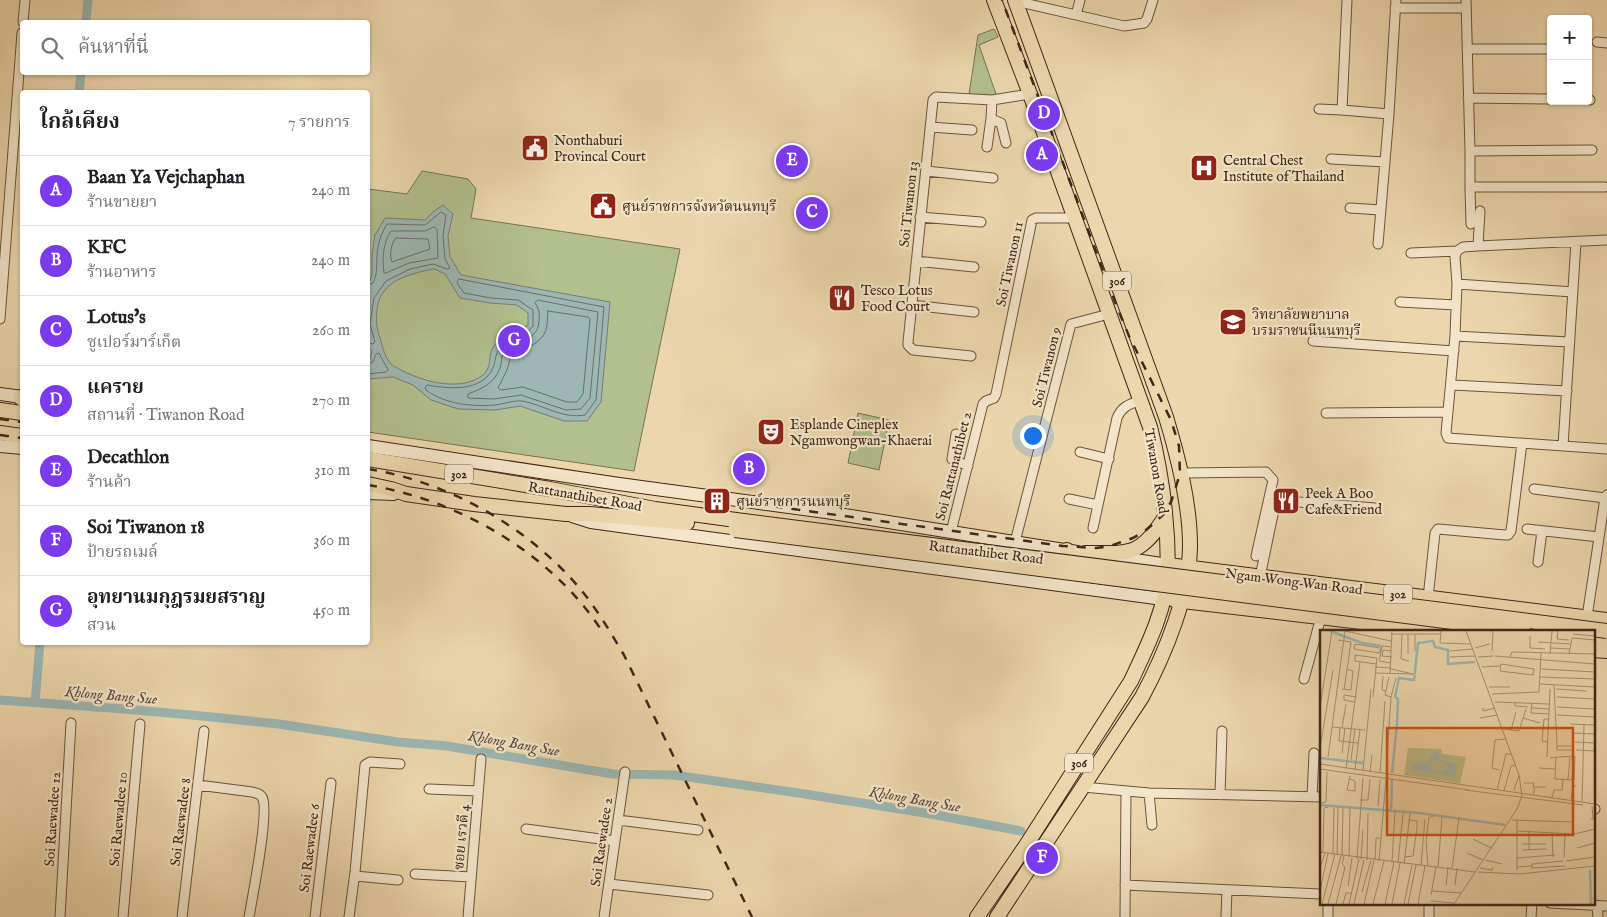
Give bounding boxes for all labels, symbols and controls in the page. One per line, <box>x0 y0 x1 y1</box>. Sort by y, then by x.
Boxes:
map controls <box>1547 15 1592 105</box>
button: + <box>1547 15 1592 60</box>
search box <box>20 20 370 75</box>
icon: search <box>38 34 66 62</box>
text: ค้นหาที่นี่ <box>78 36 149 60</box>
button: − <box>1547 60 1592 105</box>
pin: D <box>1028 95 1060 133</box>
text: ใกล้เคียง <box>40 109 120 136</box>
text: 7 รายการ <box>288 113 350 133</box>
place label: Nonthaburi Provincal Court <box>554 132 646 166</box>
public building icon: Nonthaburi Provincal Court <box>520 133 550 163</box>
pin: A <box>1026 136 1058 174</box>
pin: E <box>776 142 808 180</box>
place label: Central Chest Institute of Thailand <box>1223 152 1345 186</box>
hospital icon: Central Chest Institute of Thailand <box>1189 153 1219 183</box>
street label: Soi Tiwanon 13 <box>896 160 922 248</box>
text: Baan Ya Vejchaphan <box>87 166 245 190</box>
text: A <box>51 181 61 201</box>
text: 240 m <box>311 181 350 201</box>
public building icon: ศูนย์ราชการจังหวัดนนทบุรี <box>588 191 618 221</box>
text: ร้านขายยา <box>87 193 157 213</box>
pin: C <box>796 194 828 232</box>
place label: ศูนย์ราชการจังหวัดนนทบุรี <box>622 197 776 216</box>
street label: Soi Tiwanon 11 <box>992 220 1028 308</box>
text: KFC <box>87 236 126 260</box>
text: B <box>51 251 61 271</box>
text: 240 m <box>311 251 350 271</box>
text: ร้านอาหาร <box>87 263 156 283</box>
road number: 306 <box>1103 272 1131 290</box>
place label: Tesco Lotus Food Court <box>861 282 933 316</box>
restaurant icon: Tesco Lotus Food Court <box>827 283 857 313</box>
text: Lotus's <box>87 306 146 330</box>
place label: วิทยาลัยพยาบาล บรมราชนนีนนทบุรี <box>1252 306 1361 340</box>
school or university icon: วิทยาลัยพยาบาล บรมราชนนีนนทบุรี <box>1218 307 1248 337</box>
text: C <box>50 321 62 341</box>
text: 260 m <box>312 321 350 341</box>
pin: G <box>498 322 530 360</box>
street label: Soi Tiwanon 9 <box>1028 325 1066 409</box>
text: ซูเปอร์มาร์เก็ต <box>87 333 181 353</box>
text: แคราย <box>87 376 144 400</box>
text: D <box>50 391 62 411</box>
text: 270 m <box>311 391 350 411</box>
text: สถานที่ · Tiwanon Road <box>87 406 244 426</box>
street label: Soi Rattanathibet 2 <box>932 410 976 523</box>
place label: Esplande Cineplex Ngamwongwan-Khaerai <box>790 416 932 450</box>
theatre icon: Esplande Cineplex Ngamwongwan-Khaerai <box>756 417 786 447</box>
your location <box>1020 423 1046 449</box>
street label: Tiwanon Road <box>1140 427 1172 516</box>
text: Decathlon <box>87 446 169 470</box>
pin: B <box>733 450 765 488</box>
text: E <box>50 461 62 481</box>
text: 310 m <box>314 461 350 481</box>
road number: 302 <box>445 464 473 484</box>
text: ร้านค้า <box>87 473 131 493</box>
street label: Rattanathibet Road <box>527 478 644 516</box>
place label: Peek A Boo Cafe&Friend <box>1305 485 1382 519</box>
building icon: ศูนย์ราชการนนทบุรี <box>702 486 732 516</box>
restaurant icon: Peek A Boo Cafe&Friend <box>1271 486 1301 516</box>
place label: ศูนย์ราชการนนทบุรี <box>736 492 850 511</box>
text: Soi Tiwanon 18 <box>87 516 205 540</box>
text: F <box>51 531 61 551</box>
text: 360 m <box>314 531 350 551</box>
street label: Rattanathibet Road <box>928 537 1045 569</box>
text: ป้ายรถเมล์ <box>87 543 158 563</box>
street label: Ngam Wong Wan Road <box>1224 565 1364 599</box>
road number: 302 <box>1384 584 1412 604</box>
text: อุทยานมกุฎรมยสราญ <box>87 586 266 610</box>
text: G <box>50 601 62 621</box>
text: 450 m <box>313 601 350 621</box>
text: สวน <box>87 616 116 636</box>
inset map <box>1320 630 1594 904</box>
water label: Khlong Bang Sue <box>63 682 158 710</box>
water label: Khlong Bang Sue <box>466 726 561 762</box>
road number: 306 <box>1065 754 1093 772</box>
street label: Soi Raewadee 12 <box>41 771 65 867</box>
street label: Soi Raewadee 10 <box>106 771 132 867</box>
street label: Soi Raewadee 8 <box>167 777 195 867</box>
water label: Khlong Bang Sue <box>867 782 962 818</box>
street label: Soi Raewadee 2 <box>587 796 617 888</box>
street label: Soi Raewadee 6 <box>296 802 324 893</box>
street label: ซอย เรวดี 4 <box>450 803 474 871</box>
pin: F <box>1026 839 1058 877</box>

